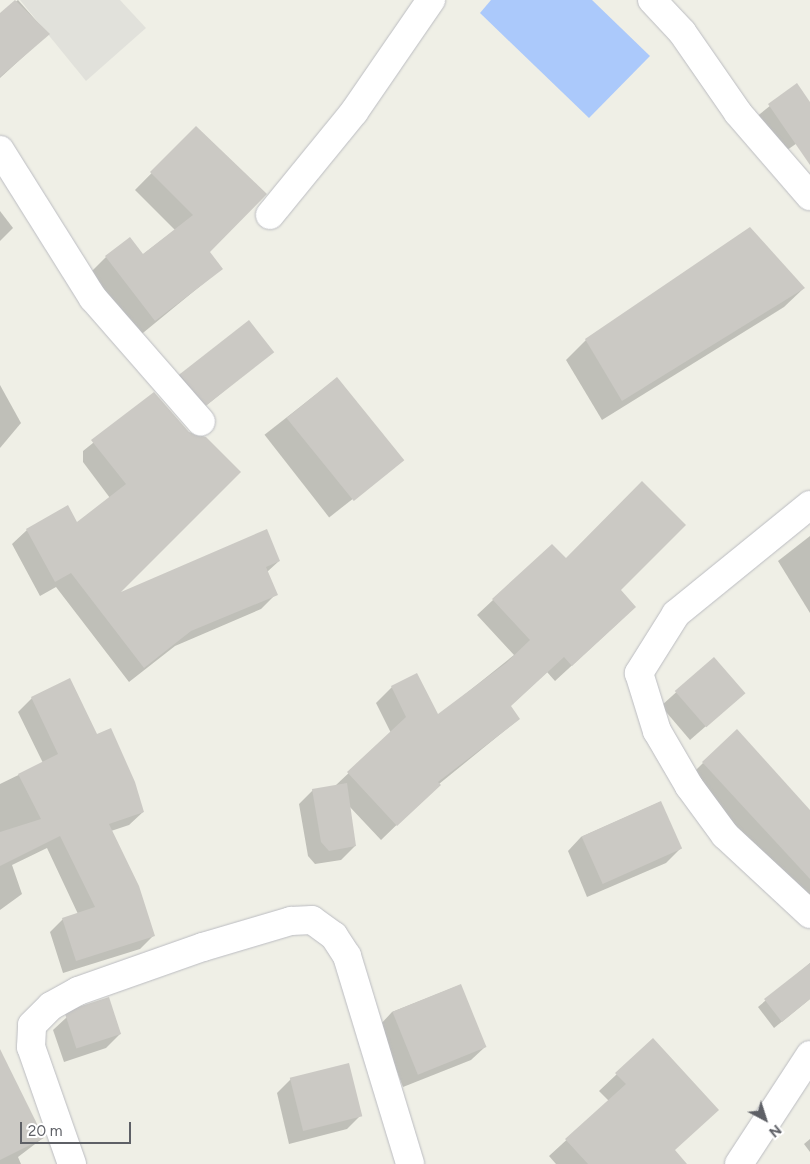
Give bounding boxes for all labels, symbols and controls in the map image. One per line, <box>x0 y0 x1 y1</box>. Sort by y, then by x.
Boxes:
north arrow <box>740 1094 790 1144</box>
scale bar <box>22 1112 134 1144</box>
text: N <box>765 1121 785 1141</box>
text: 20 m <box>28 1122 62 1140</box>

